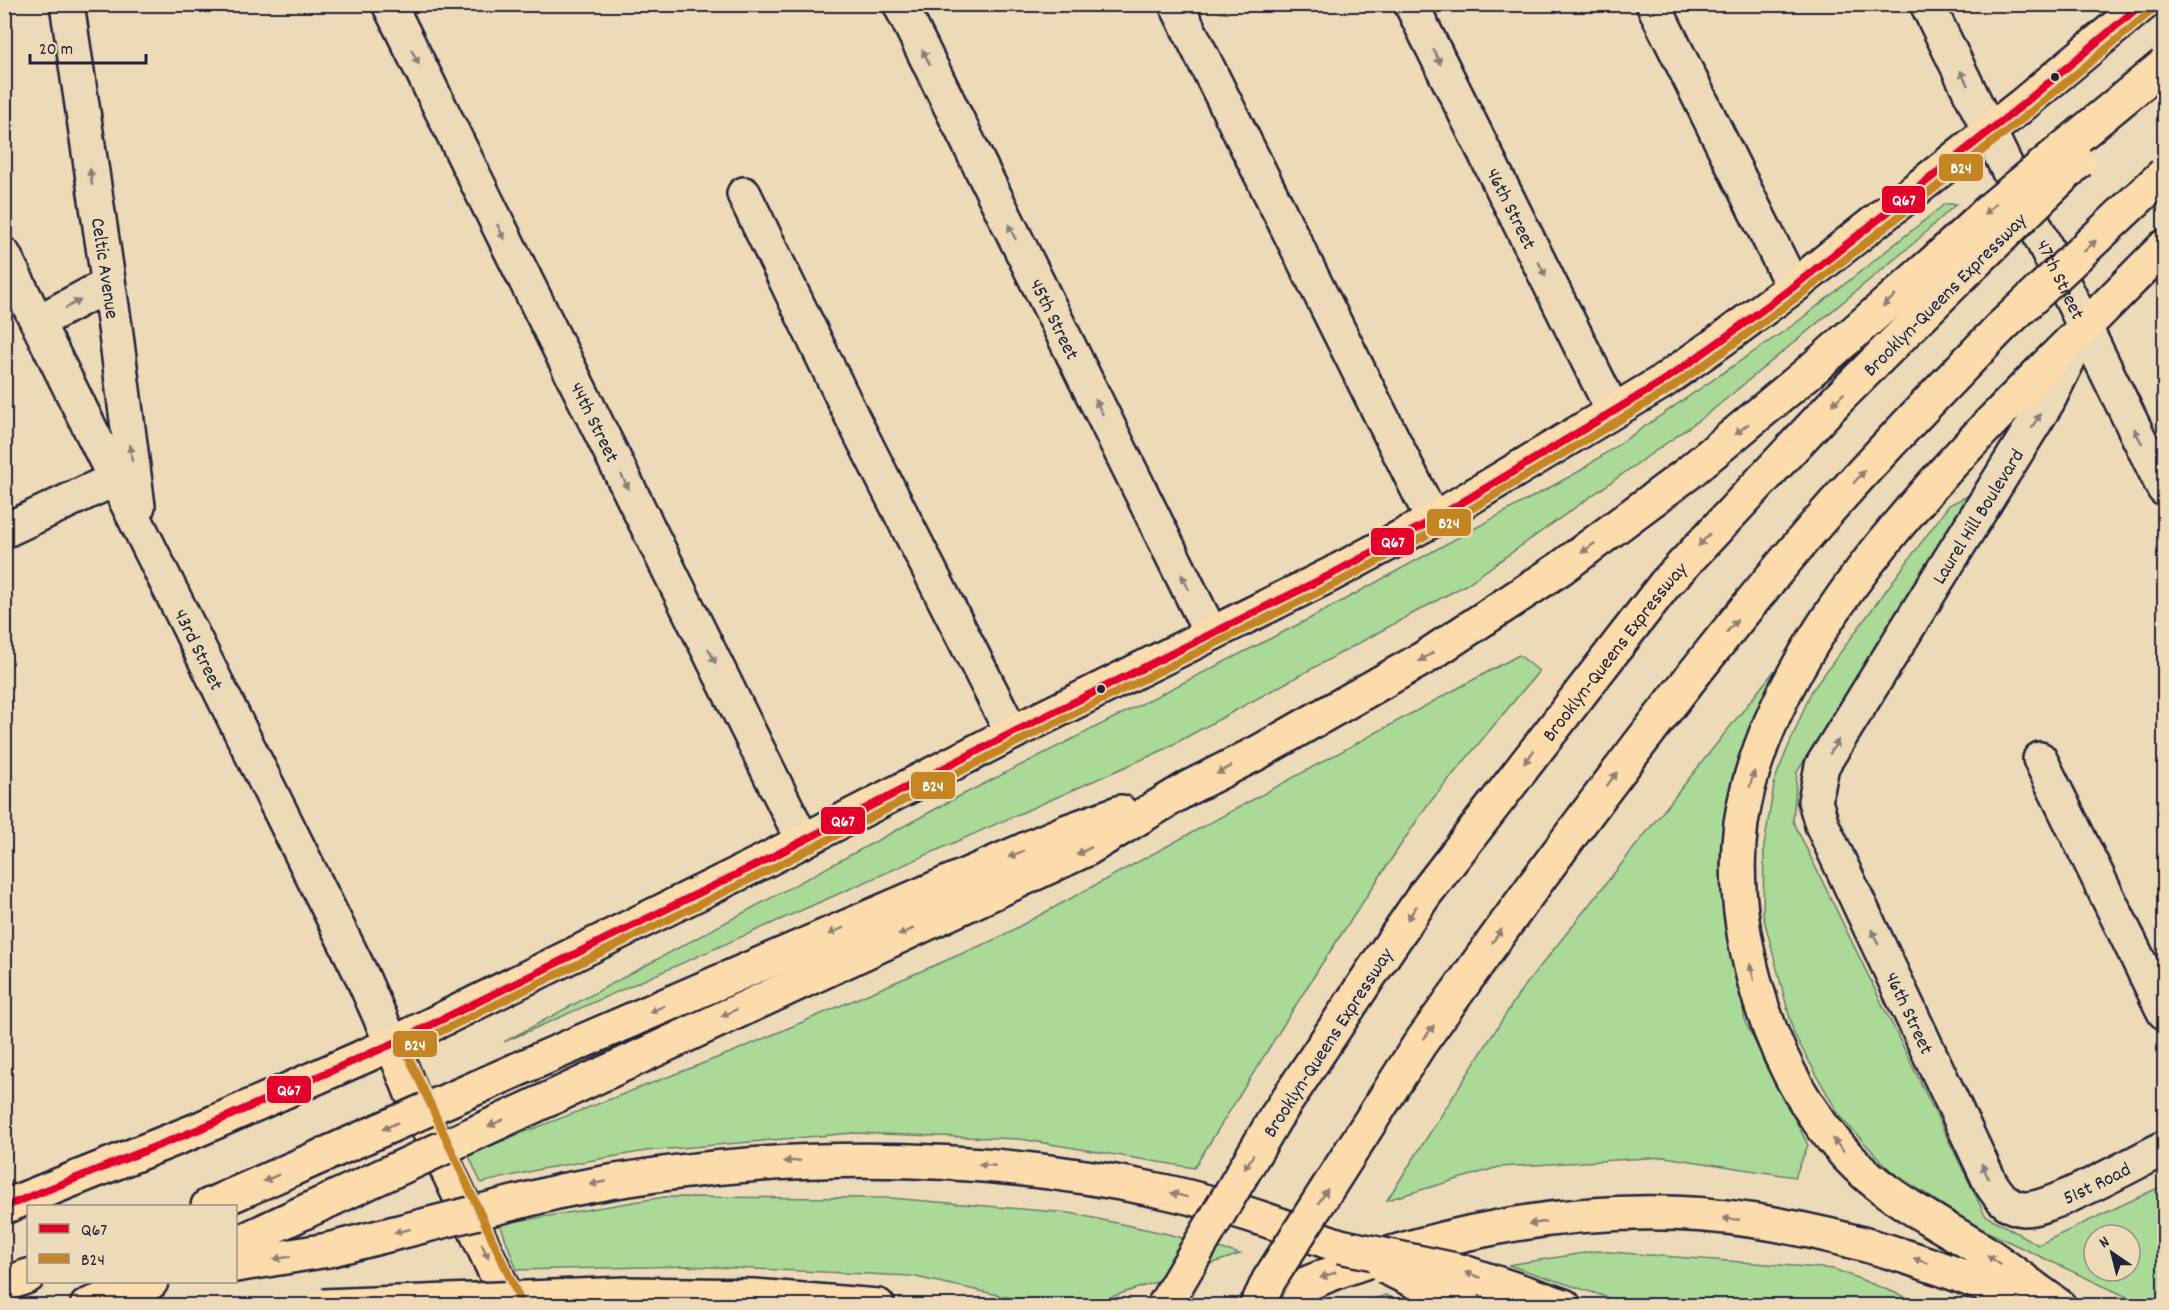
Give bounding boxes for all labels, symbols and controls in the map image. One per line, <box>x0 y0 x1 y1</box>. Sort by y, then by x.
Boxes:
scale bar <box>30 27 146 65</box>
text: 20 m <box>39 38 73 63</box>
one-way arrow <box>1431 48 1441 66</box>
one-way arrow <box>410 49 420 66</box>
one-way arrow <box>921 49 931 66</box>
one-way arrow <box>1959 69 1968 86</box>
unlabelled marker <box>2049 71 2061 83</box>
line badge: B24 <box>1938 153 1984 182</box>
text: B24 <box>1950 158 1972 181</box>
street label: 46th Street <box>1478 164 1542 255</box>
one-way arrow <box>87 167 96 186</box>
line badge: Q67 <box>1881 185 1926 214</box>
text: Q67 <box>1892 190 1916 213</box>
one-way arrow <box>1983 202 1998 215</box>
street label: Brooklyn-Queens Expressway <box>1858 207 2035 384</box>
street label: Celtic Avenue <box>82 216 125 321</box>
one-way arrow <box>497 223 506 240</box>
one-way arrow <box>1008 224 1017 241</box>
street label: 47th Street <box>2027 236 2090 325</box>
one-way arrow <box>2082 240 2097 253</box>
one-way arrow <box>1537 261 1546 278</box>
street label: 45th Street <box>1021 275 1085 365</box>
one-way arrow <box>1882 294 1897 308</box>
one-way arrow <box>64 300 81 309</box>
street label: 44th Street <box>561 378 625 468</box>
one-way arrow <box>1832 391 1846 405</box>
one-way arrow <box>1094 399 1103 416</box>
one-way arrow <box>2030 413 2041 429</box>
one-way arrow <box>1735 422 1750 435</box>
one-way arrow <box>2134 428 2143 445</box>
one-way arrow <box>126 443 136 462</box>
street label: Laurel Hill Boulevard <box>1927 445 2032 591</box>
one-way arrow <box>1852 470 1866 485</box>
one-way arrow <box>621 473 630 490</box>
line badge: B24 <box>1426 508 1472 537</box>
text: B24 <box>1438 513 1460 536</box>
line badge: Q67 <box>1370 527 1415 556</box>
text: Q67 <box>1381 532 1405 555</box>
one-way arrow <box>1698 533 1712 547</box>
one-way arrow <box>1580 542 1596 554</box>
street label: Brooklyn-Queens Expressway <box>1537 557 1696 749</box>
one-way arrow <box>1180 573 1190 590</box>
street label: 43rd Street <box>165 605 229 696</box>
one-way arrow <box>1726 618 1739 634</box>
one-way arrow <box>707 648 717 665</box>
one-way arrow <box>1418 651 1434 662</box>
unlabelled marker <box>1095 683 1107 695</box>
one-way arrow <box>1828 739 1839 755</box>
one-way arrow <box>1523 749 1535 765</box>
one-way arrow <box>1215 766 1232 775</box>
one-way arrow <box>1747 770 1757 788</box>
line badge: B24 <box>910 771 956 800</box>
one-way arrow <box>1605 771 1618 787</box>
text: B24 <box>922 776 944 799</box>
line badge: Q67 <box>820 806 866 835</box>
text: Q67 <box>831 811 855 834</box>
one-way arrow <box>1075 846 1092 855</box>
one-way arrow <box>1006 849 1024 859</box>
one-way arrow <box>1406 905 1418 921</box>
one-way arrow <box>828 927 845 936</box>
one-way arrow <box>897 927 915 937</box>
one-way arrow <box>1870 928 1880 946</box>
one-way arrow <box>1491 929 1503 945</box>
street label: Brooklyn-Queens Expressway <box>1258 943 1402 1144</box>
one-way arrow <box>1747 963 1756 981</box>
street label: 46th Street <box>1876 968 1939 1060</box>
one-way arrow <box>649 1004 666 1013</box>
one-way arrow <box>721 1009 738 1018</box>
one-way arrow <box>1423 1024 1435 1040</box>
line badge: B24 <box>392 1030 438 1058</box>
text: B24 <box>404 1035 426 1058</box>
line badge: Q67 <box>266 1075 312 1104</box>
text: Q67 <box>277 1080 301 1103</box>
one-way arrow <box>488 1119 505 1128</box>
one-way arrow <box>381 1121 398 1130</box>
one-way arrow <box>1831 1137 1844 1153</box>
one-way arrow <box>1243 1154 1254 1170</box>
one-way arrow <box>782 1156 801 1165</box>
street label: 51st Road <box>2059 1157 2136 1213</box>
one-way arrow <box>977 1160 996 1170</box>
one-way arrow <box>1980 1162 1989 1179</box>
one-way arrow <box>262 1174 279 1183</box>
one-way arrow <box>589 1179 608 1188</box>
one-way arrow <box>1318 1187 1329 1204</box>
one-way arrow <box>1170 1190 1188 1199</box>
legend <box>27 1205 237 1283</box>
one-way arrow <box>1721 1214 1740 1224</box>
one-way arrow <box>1527 1218 1546 1227</box>
text: Q67 <box>81 1219 107 1244</box>
north arrow <box>2082 1223 2142 1283</box>
one-way arrow <box>393 1227 411 1237</box>
text: N <box>2095 1231 2115 1254</box>
one-way arrow <box>481 1242 490 1259</box>
text: B24 <box>81 1249 105 1274</box>
one-way arrow <box>272 1254 291 1263</box>
one-way arrow <box>1986 1254 2001 1266</box>
one-way arrow <box>1912 1256 1930 1265</box>
one-way arrow <box>1464 1270 1482 1280</box>
one-way arrow <box>1318 1271 1336 1281</box>

